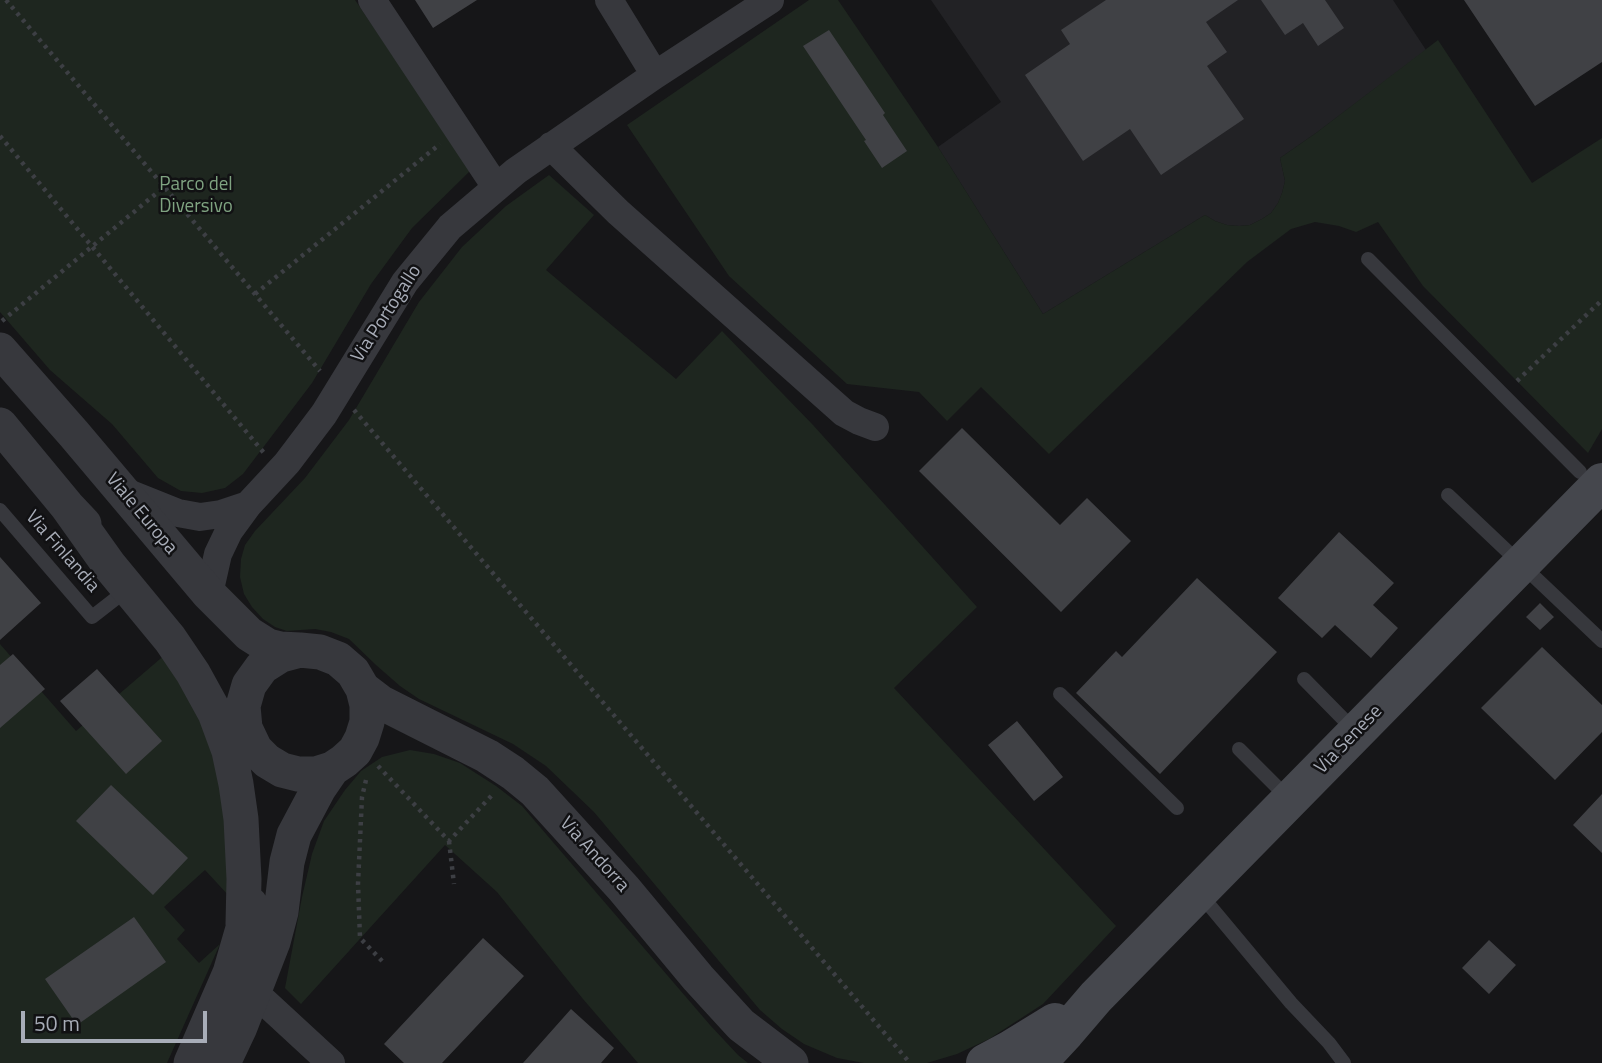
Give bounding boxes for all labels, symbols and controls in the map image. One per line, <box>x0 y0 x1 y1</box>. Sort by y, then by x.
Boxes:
park label: Parco del Diversivo <box>159 174 233 218</box>
street label: Via Portogallo <box>347 261 427 367</box>
street label: Viale Europa <box>100 469 182 559</box>
street label: Via Finlandia <box>20 506 104 598</box>
street label: Via Senese <box>1311 701 1387 779</box>
street label: Via Andorra <box>554 813 634 897</box>
scale bar <box>24 996 210 1040</box>
text: 50 m <box>34 1007 80 1039</box>

